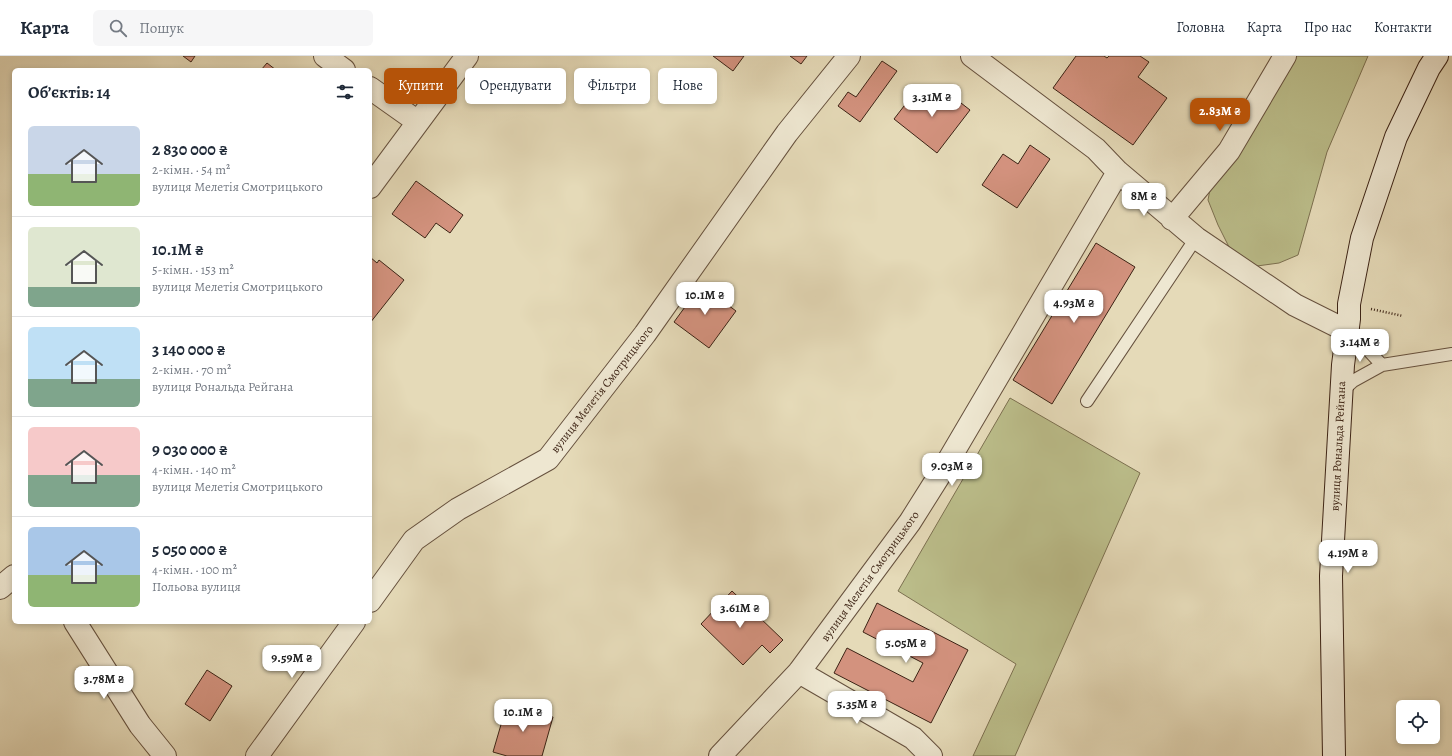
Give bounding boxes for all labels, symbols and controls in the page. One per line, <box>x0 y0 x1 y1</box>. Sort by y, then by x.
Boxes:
search box <box>93 10 373 46</box>
text: Карта <box>20 15 69 41</box>
icon: search <box>107 17 129 39</box>
text: Пошук <box>139 18 184 38</box>
text: Головна <box>1176 18 1225 37</box>
text: Карта <box>1247 18 1282 37</box>
text: Про нас <box>1304 18 1352 37</box>
text: Контакти <box>1374 18 1432 37</box>
chip: Купити <box>384 68 457 104</box>
chip: Орендувати <box>465 68 566 104</box>
chip: Фільтри <box>574 68 650 104</box>
chip: Нове <box>658 68 717 104</box>
text: Об’єктів: 14 <box>28 81 110 104</box>
icon: filters <box>334 81 356 103</box>
pin: 3.31M ₴ <box>895 84 969 118</box>
text: 3.31M ₴ <box>912 88 952 105</box>
pin: 2.83M ₴ <box>1183 98 1257 132</box>
text: 2.83M ₴ <box>1199 102 1241 119</box>
text: 2 830 000 ₴ <box>152 138 228 161</box>
icon: home <box>60 142 108 190</box>
text: 2-кімн. · 54 m² <box>152 161 230 178</box>
text: вулиця Мелетія Смотрицького <box>152 178 323 195</box>
pin: 8M ₴ <box>1120 183 1168 217</box>
text: 8M ₴ <box>1131 187 1157 204</box>
text: 10.1M ₴ <box>152 238 204 261</box>
icon: home <box>60 243 108 291</box>
text: 5-кімн. · 153 m² <box>152 261 234 278</box>
text: вулиця Мелетія Смотрицького <box>152 278 323 295</box>
pin: 10.1M ₴ <box>668 282 742 316</box>
text: 10.1M ₴ <box>685 286 725 303</box>
pin: 4.93M ₴ <box>1037 290 1111 324</box>
text: 4.93M ₴ <box>1053 294 1095 311</box>
street label: вулиця Мелетія Смотрицького <box>547 322 657 456</box>
pin: 3.14M ₴ <box>1323 329 1397 363</box>
text: 3.14M ₴ <box>1340 333 1380 350</box>
text: 3 140 000 ₴ <box>152 338 226 361</box>
icon: home <box>60 343 108 391</box>
text: 2-кімн. · 70 m² <box>152 361 231 378</box>
text: вулиця Рональда Рейгана <box>152 378 293 395</box>
street label: вулиця Рональда Рейгана <box>1327 380 1349 511</box>
text: 9 030 000 ₴ <box>152 438 228 461</box>
icon: home <box>60 443 108 491</box>
pin: 9.03M ₴ <box>915 453 989 487</box>
text: 9.03M ₴ <box>931 457 973 474</box>
text: 4-кімн. · 140 m² <box>152 461 236 478</box>
text: вулиця Мелетія Смотрицького <box>152 478 323 495</box>
street label: вулиця Мелетія Смотрицького <box>817 507 923 645</box>
text: 5 050 000 ₴ <box>152 538 227 561</box>
pin: 4.19M ₴ <box>1311 540 1385 574</box>
icon: home <box>60 543 108 591</box>
text: 4.19M ₴ <box>1328 544 1368 561</box>
text: 4-кімн. · 100 m² <box>152 561 237 578</box>
text: Польова вулиця <box>152 578 241 595</box>
pin: 3.61M ₴ <box>703 595 777 629</box>
text: 3.61M ₴ <box>720 599 760 616</box>
pin: 5.05M ₴ <box>869 630 943 664</box>
text: 5.05M ₴ <box>885 634 927 651</box>
pin: 9.59M ₴ <box>255 645 329 679</box>
text: 9.59M ₴ <box>271 649 313 666</box>
pin: 3.78M ₴ <box>67 666 141 700</box>
text: 3.78M ₴ <box>83 670 125 687</box>
pin: 5.35M ₴ <box>820 691 894 725</box>
text: 5.35M ₴ <box>837 695 877 712</box>
pin: 10.1M ₴ <box>486 699 560 733</box>
map controls <box>1396 700 1440 744</box>
button: locate <box>1396 700 1440 744</box>
text: 10.1M ₴ <box>503 703 543 720</box>

